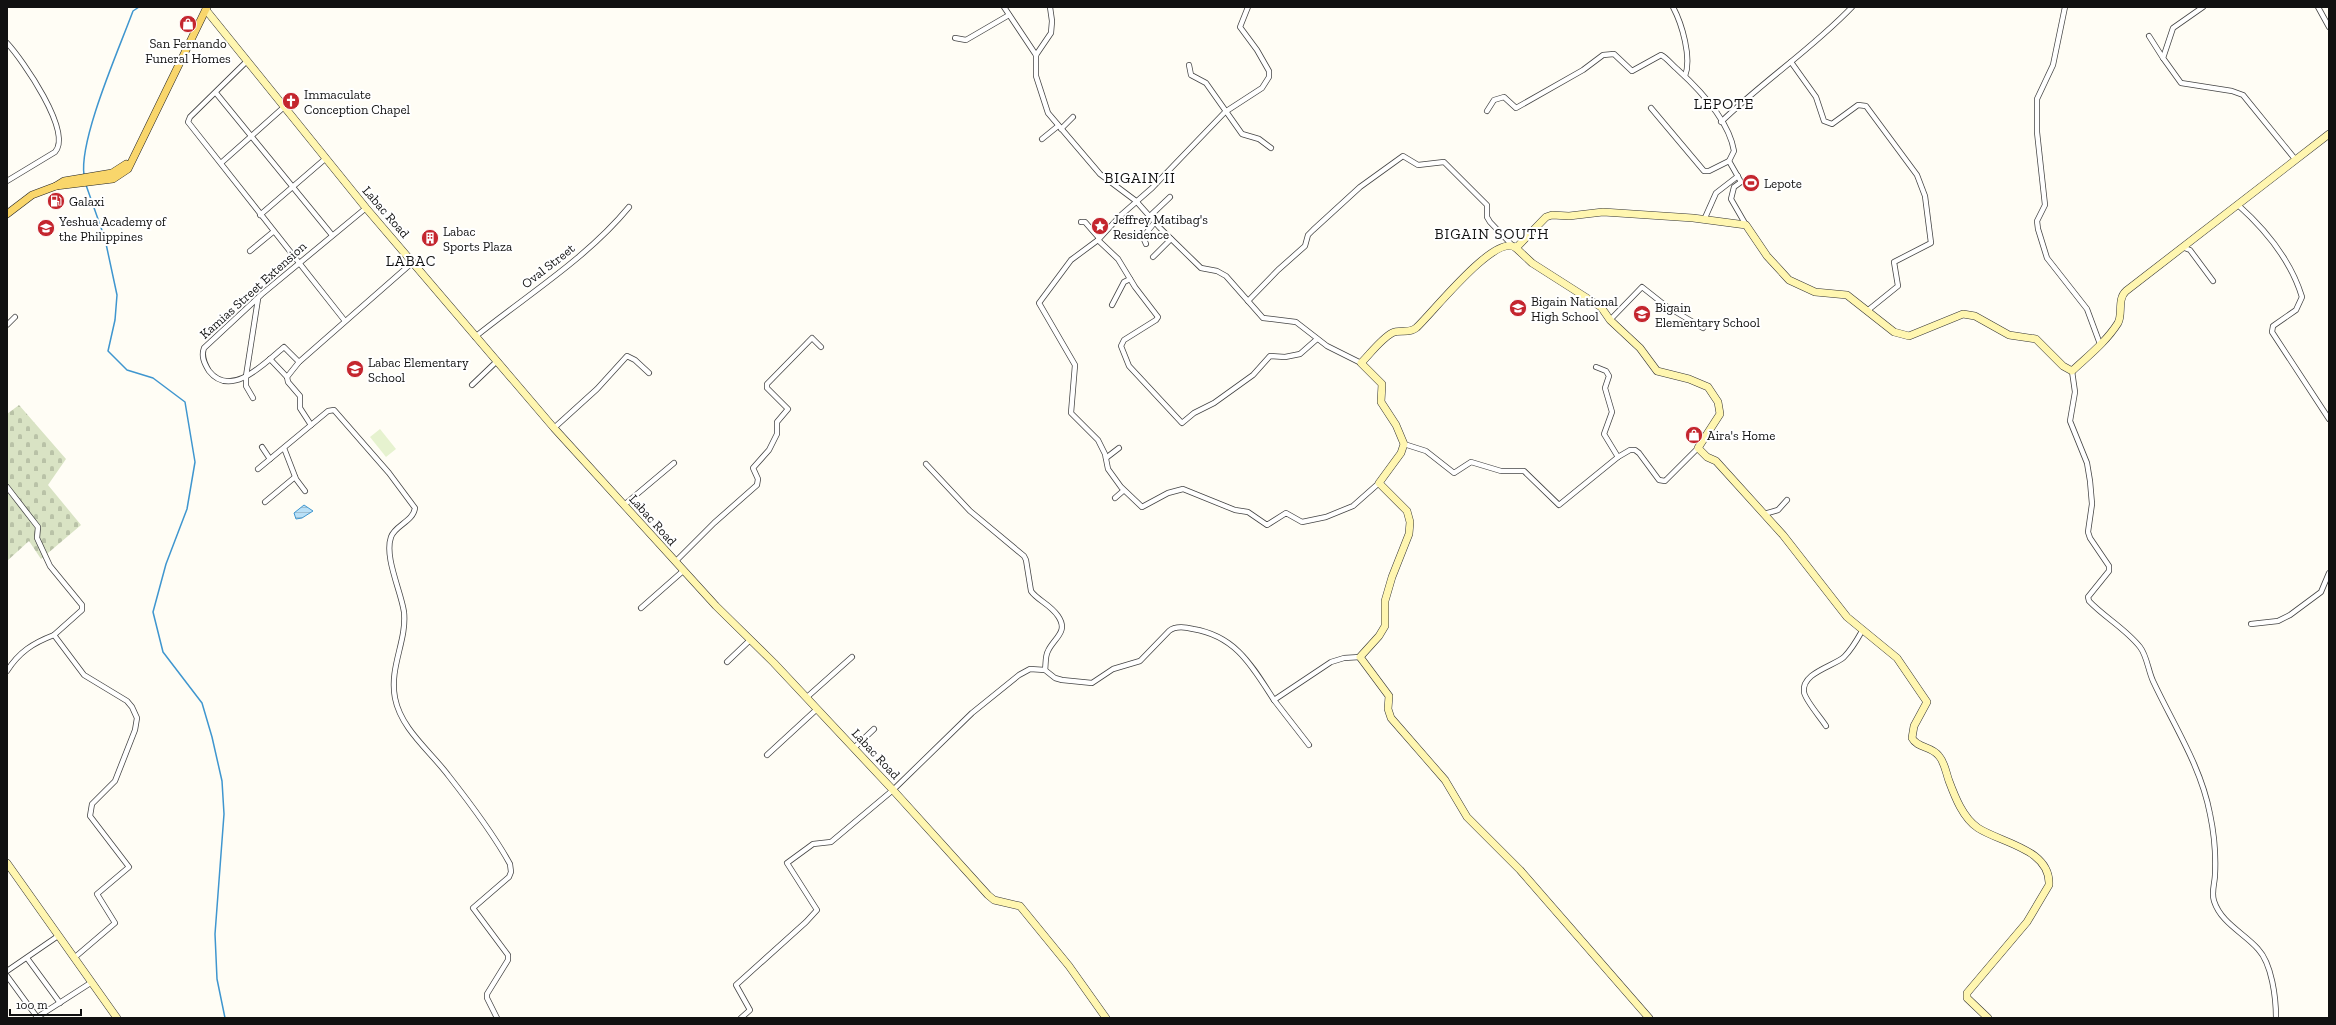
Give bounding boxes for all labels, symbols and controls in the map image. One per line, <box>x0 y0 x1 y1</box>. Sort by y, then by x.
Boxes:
shop icon: San Fernando Funeral Homes <box>178 14 198 34</box>
place label: San Fernando Funeral Homes <box>145 36 231 66</box>
place label: Immaculate Conception Chapel <box>304 87 411 117</box>
church icon: Immaculate Conception Chapel <box>281 91 301 111</box>
district label: LEPOTE <box>1694 95 1754 113</box>
district label: BIGAIN II <box>1104 169 1176 187</box>
sports icon: Lepote <box>1741 173 1761 193</box>
place label: Lepote <box>1764 176 1802 191</box>
street label: Labac Road <box>360 183 412 241</box>
fuel station icon: Galaxi <box>46 191 66 211</box>
place label: Galaxi <box>69 194 105 209</box>
place label: Jeffrey Matibag's Residence <box>1113 212 1208 242</box>
place label: Yeshua Academy of the Philippines <box>58 214 167 244</box>
place icon: Jeffrey Matibag's Residence <box>1090 216 1110 236</box>
school or university icon: Yeshua Academy of the Philippines <box>36 218 56 238</box>
place label: Labac Sports Plaza <box>443 224 513 254</box>
district label: BIGAIN SOUTH <box>1434 225 1550 243</box>
building icon: Labac Sports Plaza <box>420 228 440 248</box>
street label: Kamias Street Extension <box>197 238 310 342</box>
street label: Oval Street <box>519 241 578 291</box>
district label: LABAC <box>386 252 436 270</box>
place label: Bigain National High School <box>1531 294 1618 324</box>
school or university icon: Bigain National High School <box>1508 298 1528 318</box>
place label: Bigain Elementary School <box>1655 300 1760 330</box>
school or university icon: Bigain Elementary School <box>1632 304 1652 324</box>
place label: Labac Elementary School <box>368 355 469 385</box>
school or university icon: Labac Elementary School <box>345 359 365 379</box>
shop icon: Aira's Home <box>1684 425 1704 445</box>
place label: Aira's Home <box>1707 428 1775 443</box>
street label: Labac Road <box>626 491 680 549</box>
street label: Labac Road <box>849 726 903 782</box>
scale bar <box>10 991 81 1017</box>
text: 100 m <box>16 998 48 1012</box>

